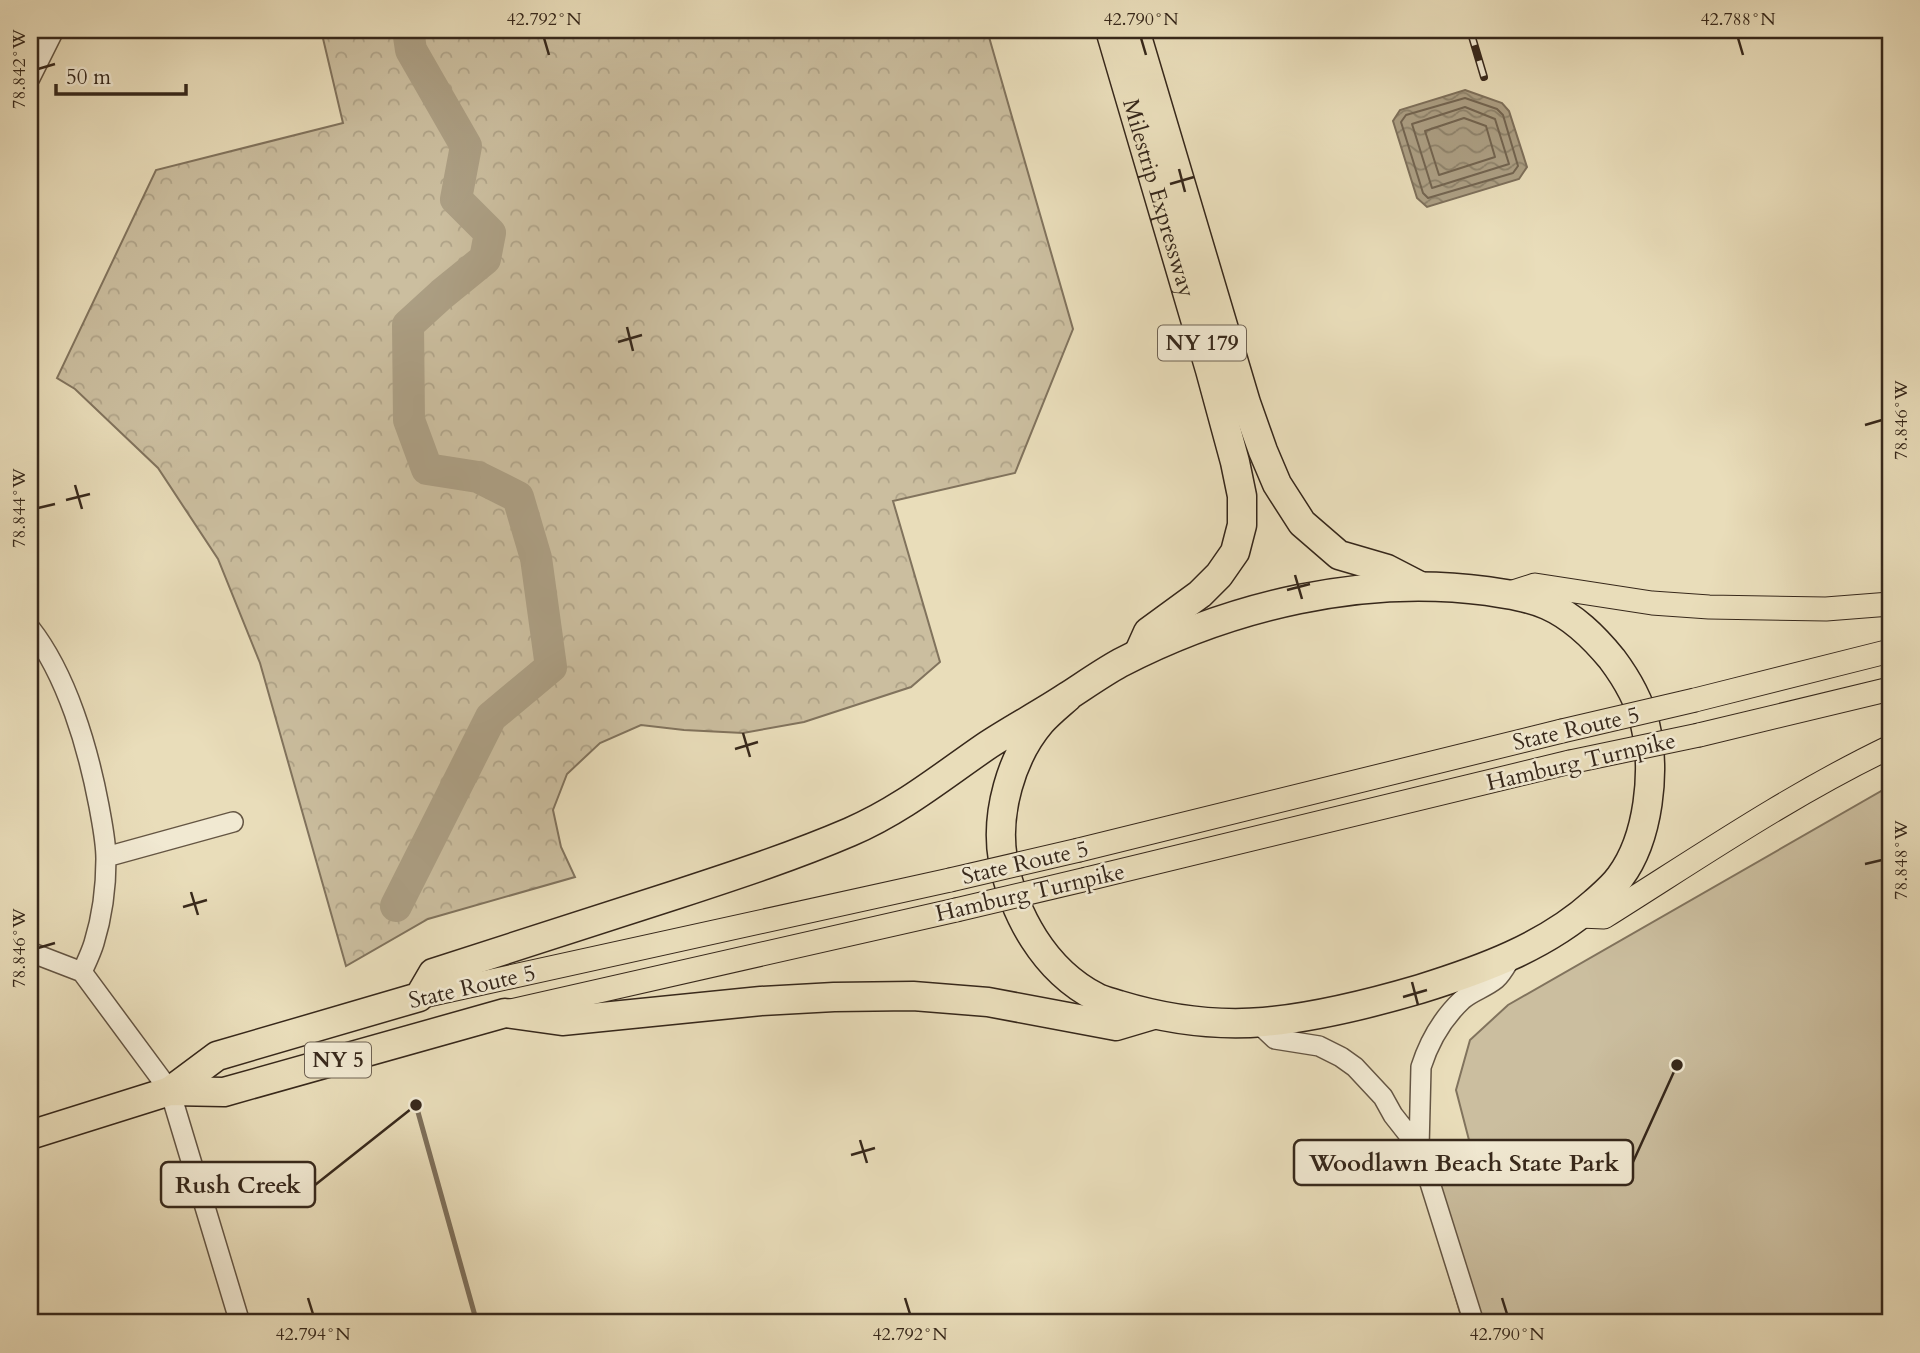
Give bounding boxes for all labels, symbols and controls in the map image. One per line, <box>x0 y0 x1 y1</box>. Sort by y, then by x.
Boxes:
text: 42.792°N <box>506 7 582 32</box>
text: 42.790°N <box>1103 7 1179 32</box>
text: 42.788°N <box>1700 7 1776 32</box>
text: 78.842°W <box>7 29 32 109</box>
scale bar <box>56 52 186 96</box>
text: 50 m <box>66 63 111 92</box>
street label: Milestrip Expressway <box>1115 95 1203 301</box>
road number: NY 179 <box>1158 326 1246 360</box>
text: 78.846°W <box>1889 380 1914 460</box>
text: 78.844°W <box>7 468 32 548</box>
street label: State Route 5 <box>1510 699 1643 758</box>
street label: Hamburg Turnpike <box>1483 725 1679 798</box>
text: 78.848°W <box>1889 820 1914 900</box>
street label: State Route 5 <box>959 833 1092 892</box>
street label: Hamburg Turnpike <box>932 856 1128 929</box>
text: 78.846°W <box>7 908 32 988</box>
street label: State Route 5 <box>406 957 539 1016</box>
road number: NY 5 <box>305 1042 371 1078</box>
callout: Woodlawn Beach State Park <box>1294 1140 1633 1185</box>
text: Woodlawn Beach State Park <box>1308 1147 1619 1180</box>
callout: Rush Creek <box>161 1162 315 1207</box>
text: Rush Creek <box>175 1169 301 1202</box>
text: 42.794°N <box>275 1322 351 1347</box>
text: 42.792°N <box>872 1322 948 1347</box>
text: 42.790°N <box>1469 1322 1545 1347</box>

